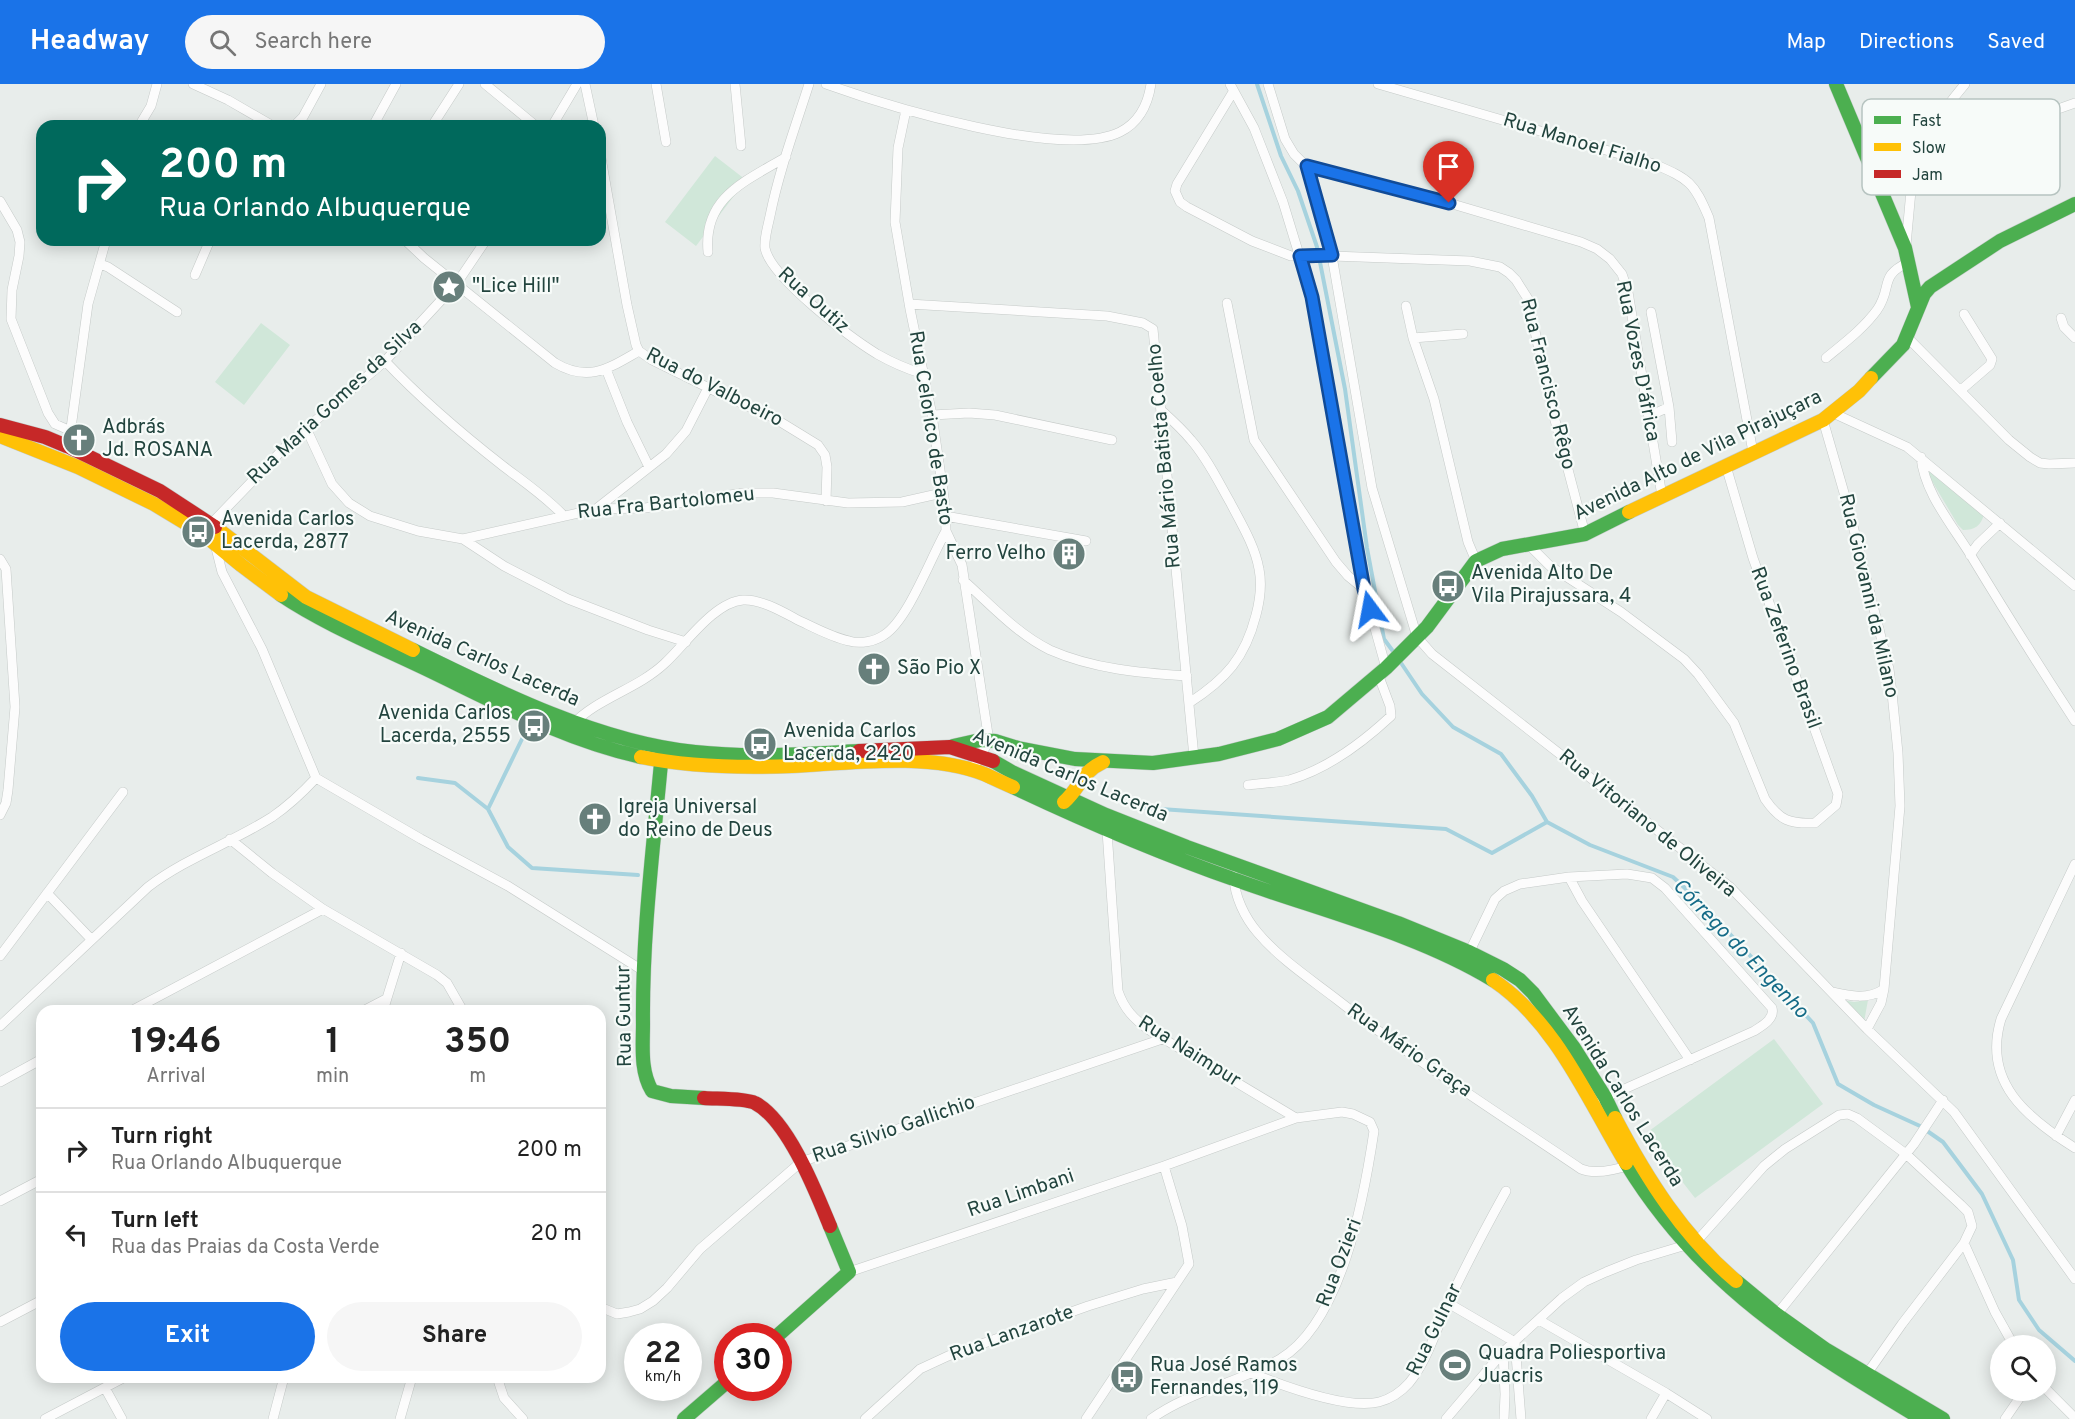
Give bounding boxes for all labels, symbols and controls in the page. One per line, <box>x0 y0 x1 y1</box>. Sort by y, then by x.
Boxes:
search box <box>185 15 605 69</box>
text: Headway <box>30 24 149 60</box>
icon: search <box>206 26 239 59</box>
text: Search here <box>254 29 372 56</box>
text: Map <box>1786 29 1826 56</box>
text: Directions <box>1859 29 1954 56</box>
text: Saved <box>1987 29 2045 56</box>
legend <box>1862 99 2060 195</box>
street label: Rua Manoel Fialho <box>1500 108 1664 180</box>
text: Fast <box>1912 112 1942 132</box>
text: Slow <box>1912 139 1946 159</box>
text: 200 m <box>159 140 287 193</box>
pin <box>1423 141 1474 203</box>
icon: right <box>60 144 138 222</box>
icon: arrive <box>1432 150 1465 183</box>
text: Jam <box>1912 166 1943 186</box>
text: Rua Orlando Albuquerque <box>159 192 471 226</box>
street label: Rua Outiz <box>772 262 854 340</box>
place icon: "Lice Hill" <box>431 269 467 305</box>
place label: "Lice Hill" <box>472 274 560 300</box>
street label: Rua Vozes D'áfrica <box>1609 278 1665 444</box>
street label: Rua Francisco Rêgo <box>1513 296 1581 472</box>
street label: Rua Maria Gomes da Silva <box>242 315 428 491</box>
street label: Rua Celorico de Basto <box>902 329 958 527</box>
street label: Rua do Valboeiro <box>641 342 787 434</box>
street label: Rua Mário Batista Coelho <box>1142 342 1188 570</box>
street label: Avenida Alto de Vila Pirajuçara <box>1570 384 1826 528</box>
place label: Adbrás Jd. ROSANA <box>102 415 213 464</box>
church icon: Adbrás Jd. ROSANA <box>61 422 97 458</box>
street label: Rua Fra Bartolomeu <box>576 482 756 526</box>
street label: Rua Giovanni da Milano <box>1832 491 1904 701</box>
place label: Avenida Carlos Lacerda, 2877 <box>221 507 354 556</box>
bus stop icon: Avenida Carlos Lacerda, 2877 <box>180 514 216 550</box>
building icon: Ferro Velho <box>1051 536 1087 572</box>
place label: Ferro Velho <box>946 541 1046 567</box>
place label: Avenida Alto De Vila Pirajussara, 4 <box>1471 561 1631 610</box>
street label: Rua Zeferino Brasil <box>1744 563 1826 733</box>
bus stop icon: Avenida Alto De Vila Pirajussara, 4 <box>1430 568 1466 604</box>
position arrow <box>1338 577 1402 641</box>
street label: Avenida Carlos Lacerda <box>381 604 583 714</box>
church icon: São Pio X <box>856 651 892 687</box>
place label: São Pio X <box>897 656 981 682</box>
place label: Avenida Carlos Lacerda, 2555 <box>378 701 511 750</box>
bus stop icon: Avenida Carlos Lacerda, 2555 <box>516 708 552 744</box>
place label: Avenida Carlos Lacerda, 2420 <box>783 719 916 768</box>
street label: Avenida Carlos Lacerda <box>968 723 1172 829</box>
bus stop icon: Avenida Carlos Lacerda, 2420 <box>742 726 778 762</box>
street label: Rua Vitoriano de Oliveira <box>1553 744 1741 904</box>
place label: Igreja Universal do Reino de Deus <box>618 795 773 844</box>
church icon: Igreja Universal do Reino de Deus <box>577 801 613 837</box>
water label: Córrego do Engenho <box>1666 873 1814 1025</box>
street label: Rua Guntur <box>611 965 639 1067</box>
street label: Rua Mário Graça <box>1341 998 1477 1104</box>
street label: Avenida Carlos Lacerda <box>1555 1000 1689 1192</box>
street label: Rua Naimpur <box>1133 1010 1245 1094</box>
text: 19:46 <box>131 1020 221 1066</box>
text: 1 <box>325 1020 340 1066</box>
text: 350 <box>444 1020 511 1066</box>
text: Arrival <box>146 1064 206 1090</box>
text: min <box>316 1064 349 1090</box>
text: m <box>469 1064 486 1090</box>
street label: Rua Silvio Gallichio <box>809 1090 979 1170</box>
text: Turn right <box>111 1124 213 1151</box>
icon: right <box>60 1134 93 1167</box>
text: 200 m <box>517 1137 582 1164</box>
text: Rua Orlando Albuquerque <box>111 1151 342 1177</box>
street label: Rua Limbani <box>964 1164 1078 1224</box>
text: Turn left <box>111 1208 199 1235</box>
street label: Rua Ozieri <box>1311 1215 1369 1311</box>
icon: left <box>60 1218 93 1251</box>
text: 20 m <box>531 1221 582 1248</box>
text: Rua das Praias da Costa Verde <box>111 1235 379 1261</box>
street label: Rua Gulnar <box>1401 1279 1469 1381</box>
street label: Rua Lanzarote <box>946 1300 1078 1368</box>
button: Exit <box>60 1302 315 1371</box>
button: Share <box>327 1302 582 1371</box>
speed limit sign: 30 <box>714 1323 792 1401</box>
map controls <box>1990 1335 2056 1401</box>
button: search <box>1990 1335 2056 1401</box>
text: 22 <box>645 1336 681 1373</box>
place label: Quadra Poliesportiva Juacris <box>1478 1341 1666 1390</box>
sports icon: Quadra Poliesportiva Juacris <box>1437 1347 1473 1383</box>
place label: Rua José Ramos Fernandes, 119 <box>1150 1353 1298 1402</box>
bus stop icon: Rua José Ramos Fernandes, 119 <box>1109 1359 1145 1395</box>
text: km/h <box>645 1368 681 1387</box>

